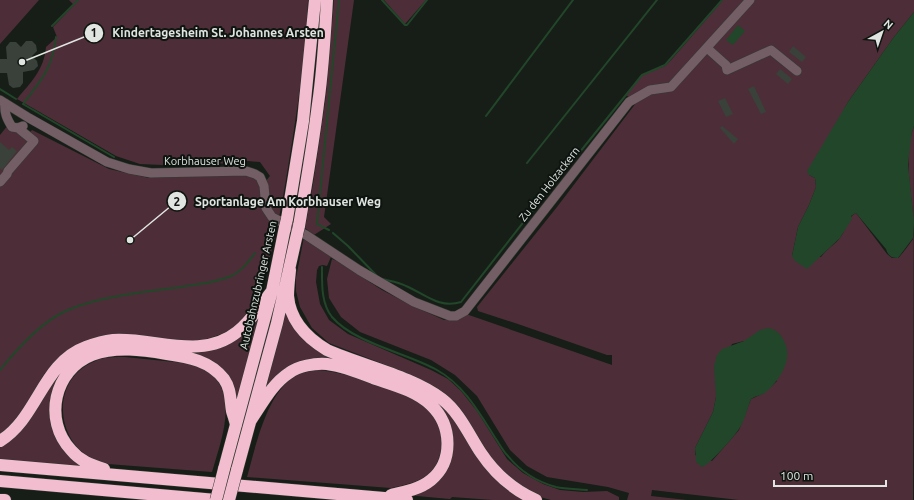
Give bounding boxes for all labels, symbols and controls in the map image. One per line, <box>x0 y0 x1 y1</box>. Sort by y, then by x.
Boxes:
north arrow <box>862 12 902 52</box>
text: N <box>881 17 895 32</box>
callout: Kindertagesheim St. Johannes Arsten <box>84 21 332 45</box>
text: 1 <box>91 26 97 39</box>
text: Kindertagesheim St. Johannes Arsten <box>112 26 324 39</box>
street label: Zu den Holzackern <box>516 144 582 224</box>
street label: Korbhauser Weg <box>164 155 246 167</box>
callout: Sportanlage Am Korbhauser Weg <box>167 189 389 213</box>
text: 2 <box>174 195 181 208</box>
text: Sportanlage Am Korbhauser Weg <box>195 195 381 208</box>
street label: Autobahnzubringer Arsten <box>237 220 279 350</box>
scale bar <box>774 462 886 488</box>
text: 100 m <box>780 469 813 482</box>

